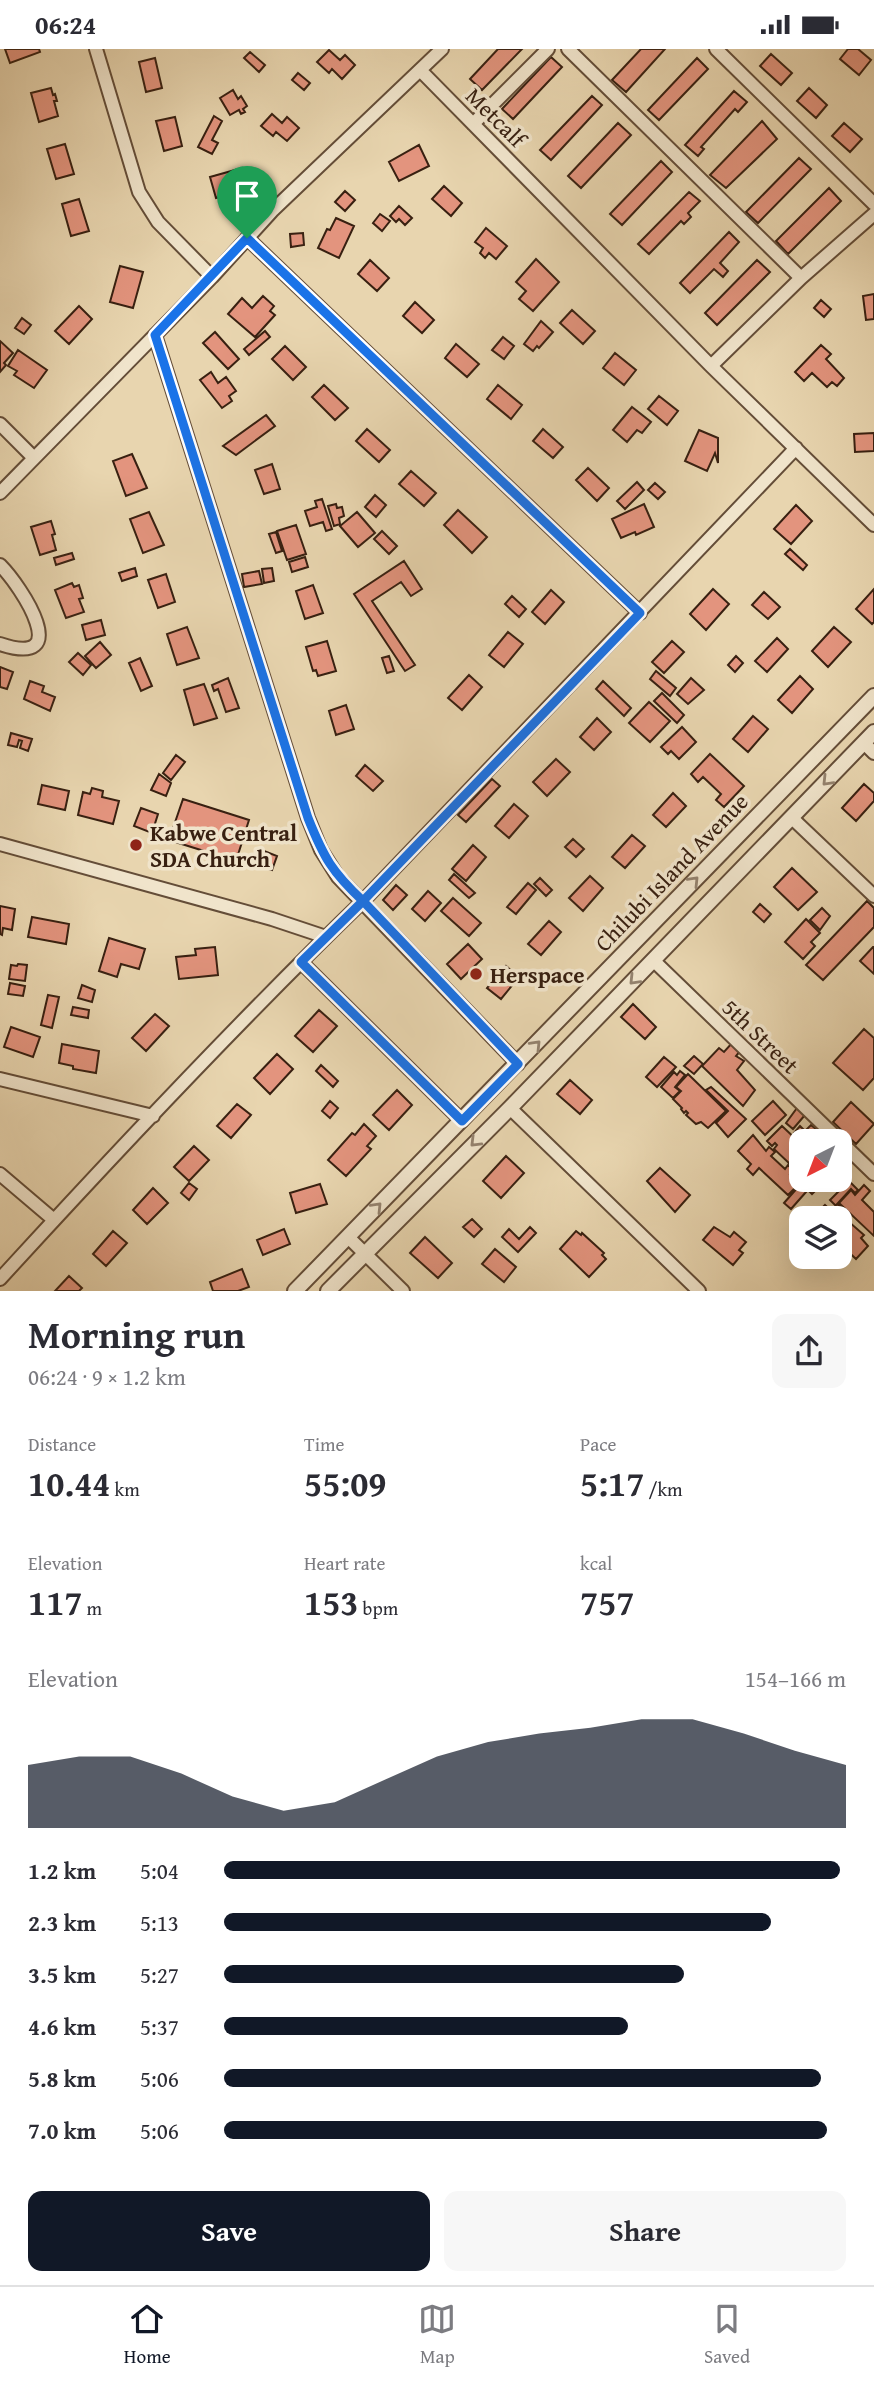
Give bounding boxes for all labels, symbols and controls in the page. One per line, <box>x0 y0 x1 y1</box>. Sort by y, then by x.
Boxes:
text: 06:24 <box>35 5 96 44</box>
street label: Metcalf <box>459 80 535 156</box>
pin <box>217 166 277 238</box>
icon: arrive <box>228 177 266 215</box>
one-way arrow <box>822 773 835 786</box>
street label: Chilubi Island Avenue <box>587 785 755 959</box>
place label: Kabwe Central SDA Church <box>150 816 297 875</box>
marker: Kabwe Central SDA Church <box>128 837 144 853</box>
one-way arrow <box>686 876 699 889</box>
place label: Herspace <box>490 958 584 991</box>
marker: Herspace <box>468 966 484 982</box>
one-way arrow <box>630 971 643 984</box>
street label: 5th Street <box>715 991 807 1081</box>
one-way arrow <box>528 1040 541 1053</box>
north arrow <box>789 1129 852 1192</box>
map controls <box>789 1129 852 1269</box>
one-way arrow <box>471 1134 484 1147</box>
one-way arrow <box>369 1203 381 1215</box>
button: layers <box>789 1206 852 1269</box>
text: Morning run <box>28 1306 245 1362</box>
button: share <box>772 1314 846 1388</box>
text: 06:24 · 9 × 1.2 km <box>28 1360 186 1393</box>
text: Distance <box>28 1430 96 1458</box>
text: Time <box>304 1430 344 1458</box>
text: Pace <box>580 1430 617 1458</box>
text: 10.44 <box>28 1458 110 1509</box>
text: 55:09 <box>304 1458 386 1509</box>
text: 5:17 <box>580 1458 644 1509</box>
text: km <box>110 1475 140 1503</box>
text: /km <box>644 1475 683 1503</box>
text: Elevation <box>28 1549 102 1577</box>
text: Heart rate <box>304 1549 385 1577</box>
text: kcal <box>580 1549 612 1577</box>
text: 117 <box>28 1577 82 1628</box>
text: 153 <box>304 1577 358 1628</box>
text: 757 <box>580 1577 634 1628</box>
text: m <box>82 1594 102 1622</box>
text: bpm <box>358 1594 398 1622</box>
text: Elevation <box>28 1662 118 1695</box>
text: 154–166 m <box>745 1662 846 1695</box>
text: 1.2 km <box>28 1854 96 1887</box>
text: 5:04 <box>140 1854 179 1887</box>
text: 2.3 km <box>28 1906 96 1939</box>
text: 5:13 <box>140 1906 179 1939</box>
text: 3.5 km <box>28 1958 96 1991</box>
text: 5:27 <box>140 1958 179 1991</box>
text: 4.6 km <box>28 2010 96 2043</box>
text: 5:37 <box>140 2010 179 2043</box>
text: 5.8 km <box>28 2062 96 2095</box>
text: 5:06 <box>140 2062 179 2095</box>
text: 7.0 km <box>28 2114 96 2147</box>
text: 5:06 <box>140 2114 179 2147</box>
button: Save <box>28 2191 430 2271</box>
button: Share <box>444 2191 846 2271</box>
tab: Home <box>124 2300 171 2370</box>
tab: Map <box>418 2300 456 2370</box>
tab: Saved <box>704 2300 750 2370</box>

